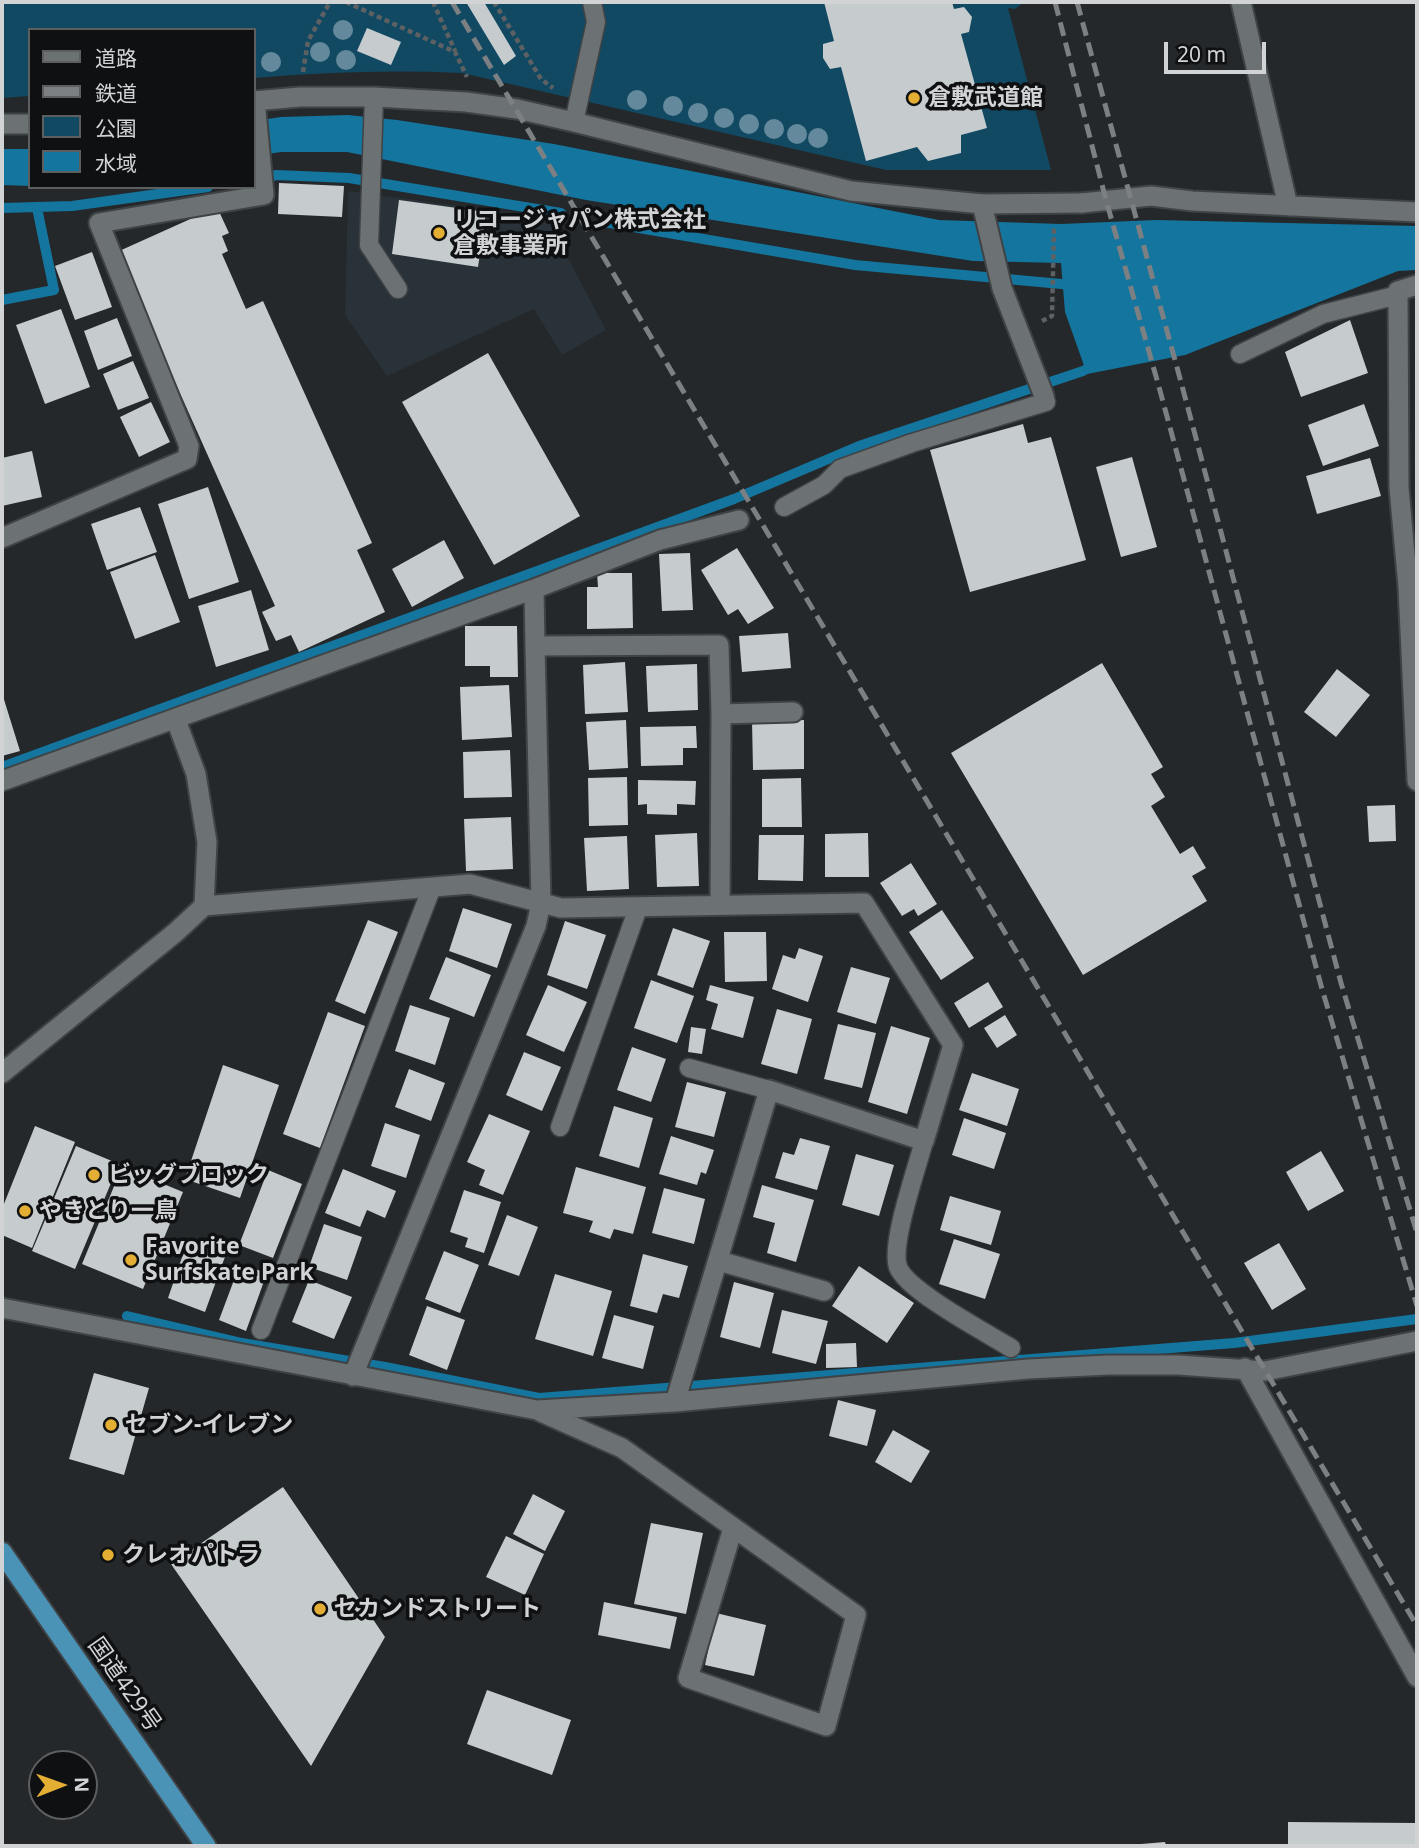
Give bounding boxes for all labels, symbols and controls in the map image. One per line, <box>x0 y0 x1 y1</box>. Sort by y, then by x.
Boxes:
legend <box>28 28 256 189</box>
scale bar <box>1167 28 1268 72</box>
text: 20 m <box>1177 40 1226 68</box>
text: 道路 <box>95 44 137 72</box>
text: 鉄道 <box>95 79 137 107</box>
place label: 倉敷武道館 <box>928 84 1043 112</box>
marker: 倉敷武道館 <box>906 90 922 106</box>
text: 公園 <box>95 114 137 142</box>
text: 水域 <box>95 149 137 177</box>
place label: リコージャパン株式会社 倉敷事業所 <box>453 206 706 260</box>
marker: リコージャパン株式会社 倉敷事業所 <box>431 225 447 241</box>
place label: ビッグブロック <box>108 1161 269 1189</box>
marker: ビッグブロック <box>86 1167 102 1183</box>
place label: やきとり一鳥 <box>39 1197 177 1225</box>
marker: やきとり一鳥 <box>17 1203 33 1219</box>
place label: Favorite Surfskate Park <box>145 1233 314 1287</box>
marker: Favorite Surfskate Park <box>123 1252 139 1268</box>
place label: セブン-イレブン <box>125 1411 293 1439</box>
marker: セブン-イレブン <box>103 1417 119 1433</box>
place label: クレオパトラ <box>122 1541 260 1569</box>
marker: クレオパトラ <box>100 1547 116 1563</box>
place label: セカンドストリート <box>334 1595 541 1623</box>
marker: セカンドストリート <box>312 1601 328 1617</box>
street label: 国道429号 <box>82 1633 166 1737</box>
north arrow <box>28 1750 98 1820</box>
text: N <box>69 1777 95 1793</box>

